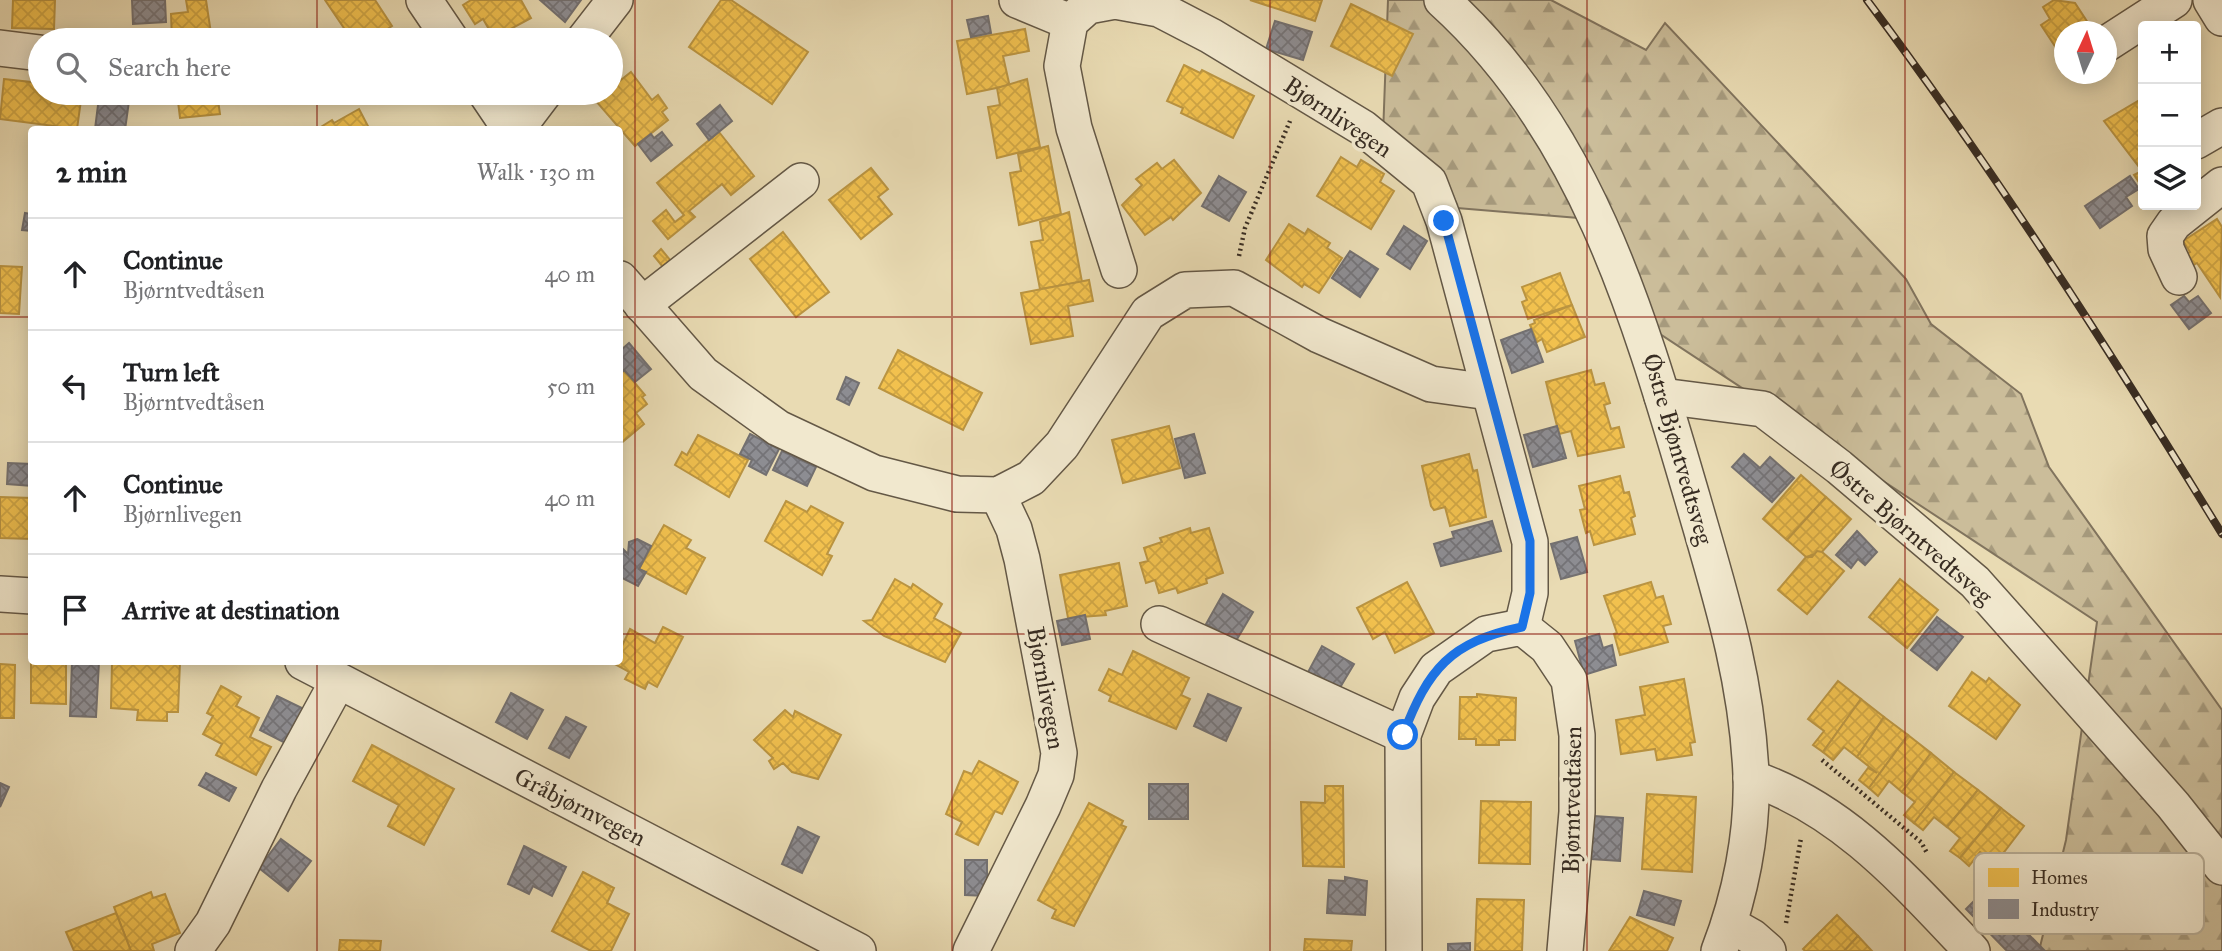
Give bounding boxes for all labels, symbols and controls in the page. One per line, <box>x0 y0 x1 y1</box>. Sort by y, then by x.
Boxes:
north arrow <box>2054 21 2117 84</box>
map controls <box>2138 21 2201 210</box>
button: + <box>2138 21 2201 84</box>
search box <box>28 28 623 105</box>
icon: search <box>52 48 90 86</box>
text: Search here <box>108 51 231 83</box>
street label: Bjørnlivegen <box>1278 70 1398 164</box>
button: − <box>2138 84 2201 147</box>
button: layers <box>2138 147 2201 210</box>
text: 2 min <box>56 154 127 190</box>
text: Walk · 130 m <box>477 158 595 186</box>
route end <box>1428 205 1459 236</box>
text: Continue <box>123 244 223 276</box>
icon: ahead <box>56 255 94 293</box>
text: 40 m <box>545 260 595 288</box>
text: Bjørntvedtåsen <box>123 276 265 304</box>
street label: Østre Bjøntvedtsveg <box>1636 350 1720 549</box>
text: Turn left <box>123 356 219 388</box>
icon: left <box>56 367 94 405</box>
text: 50 m <box>547 372 595 400</box>
text: Bjørntvedtåsen <box>123 388 265 416</box>
street label: Østre Bjørntvedtsveg <box>1823 453 1999 612</box>
text: Continue <box>123 468 223 500</box>
icon: ahead <box>56 479 94 517</box>
text: 40 m <box>545 484 595 512</box>
text: Bjørnlivegen <box>123 500 242 528</box>
icon: arrive <box>56 591 94 629</box>
text: Arrive at destination <box>123 594 340 626</box>
street label: Bjørnlivegen <box>1020 624 1072 752</box>
route start <box>1387 719 1418 750</box>
street label: Bjørntvedtåsen <box>1556 726 1588 874</box>
street label: Gråbjørnvegen <box>509 761 651 853</box>
legend <box>1974 853 2204 934</box>
text: Homes <box>2031 866 2088 889</box>
text: Industry <box>2031 898 2100 921</box>

